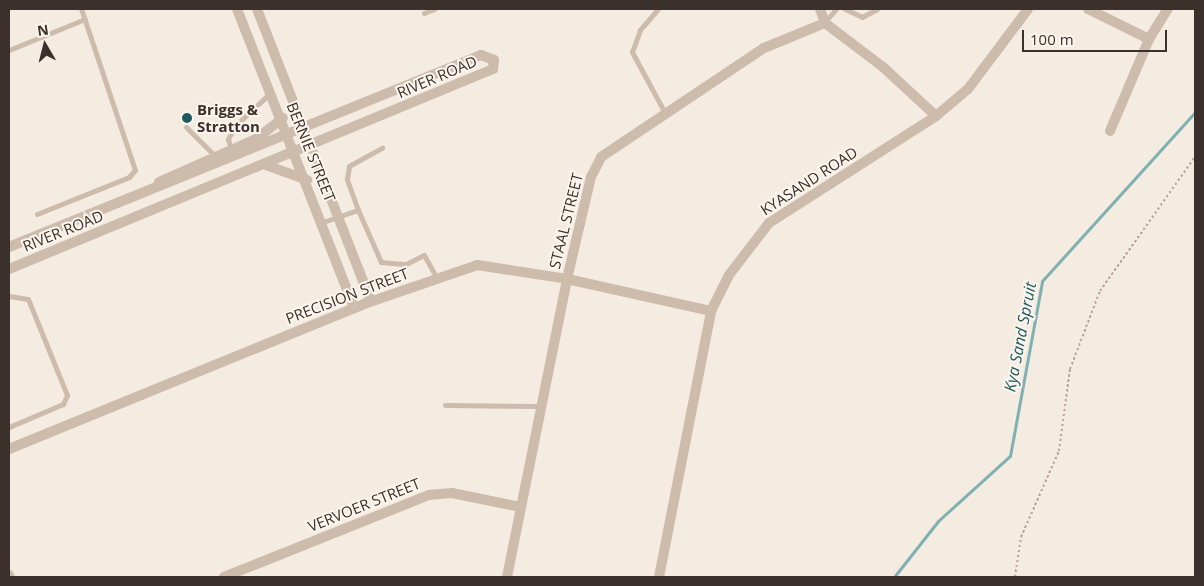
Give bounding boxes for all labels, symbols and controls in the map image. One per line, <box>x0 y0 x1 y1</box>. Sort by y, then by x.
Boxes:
text: N <box>36 19 50 40</box>
north arrow <box>20 20 70 70</box>
scale bar <box>1024 20 1169 52</box>
text: 100 m <box>1030 29 1074 49</box>
street label: RIVER ROAD <box>394 52 480 102</box>
place label: Briggs & Stratton <box>197 100 260 135</box>
street label: BERNIE STREET <box>283 100 339 204</box>
marker: Briggs & Stratton <box>181 112 193 124</box>
street label: KYASAND ROAD <box>757 143 861 219</box>
street label: STAAL STREET <box>545 171 587 271</box>
street label: RIVER ROAD <box>20 207 106 255</box>
street label: PRECISION STREET <box>283 264 411 328</box>
water label: Kya Sand Spruit <box>1000 280 1040 394</box>
street label: VERVOER STREET <box>305 474 423 536</box>

